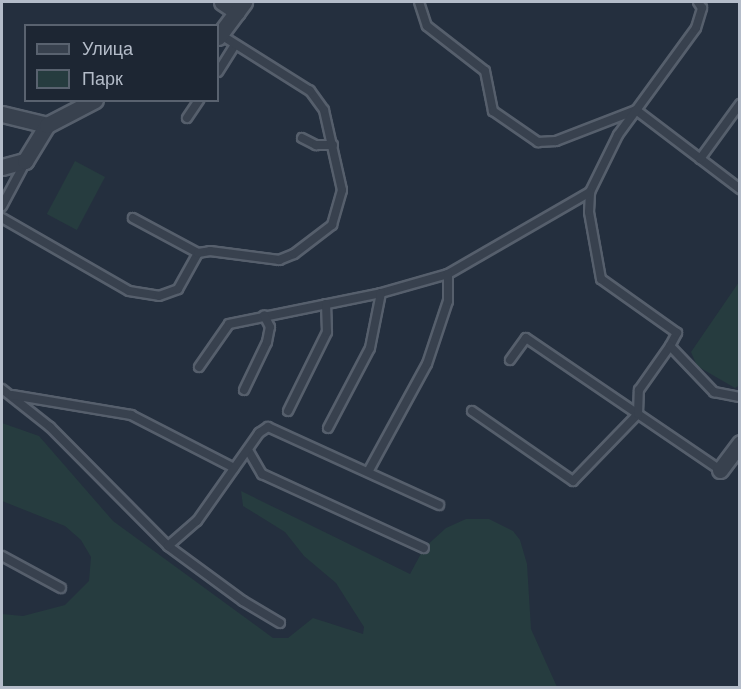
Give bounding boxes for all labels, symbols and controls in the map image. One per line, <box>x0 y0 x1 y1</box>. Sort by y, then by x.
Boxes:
legend <box>24 24 219 102</box>
text: Улица <box>82 38 133 59</box>
text: Парк <box>82 68 123 89</box>

